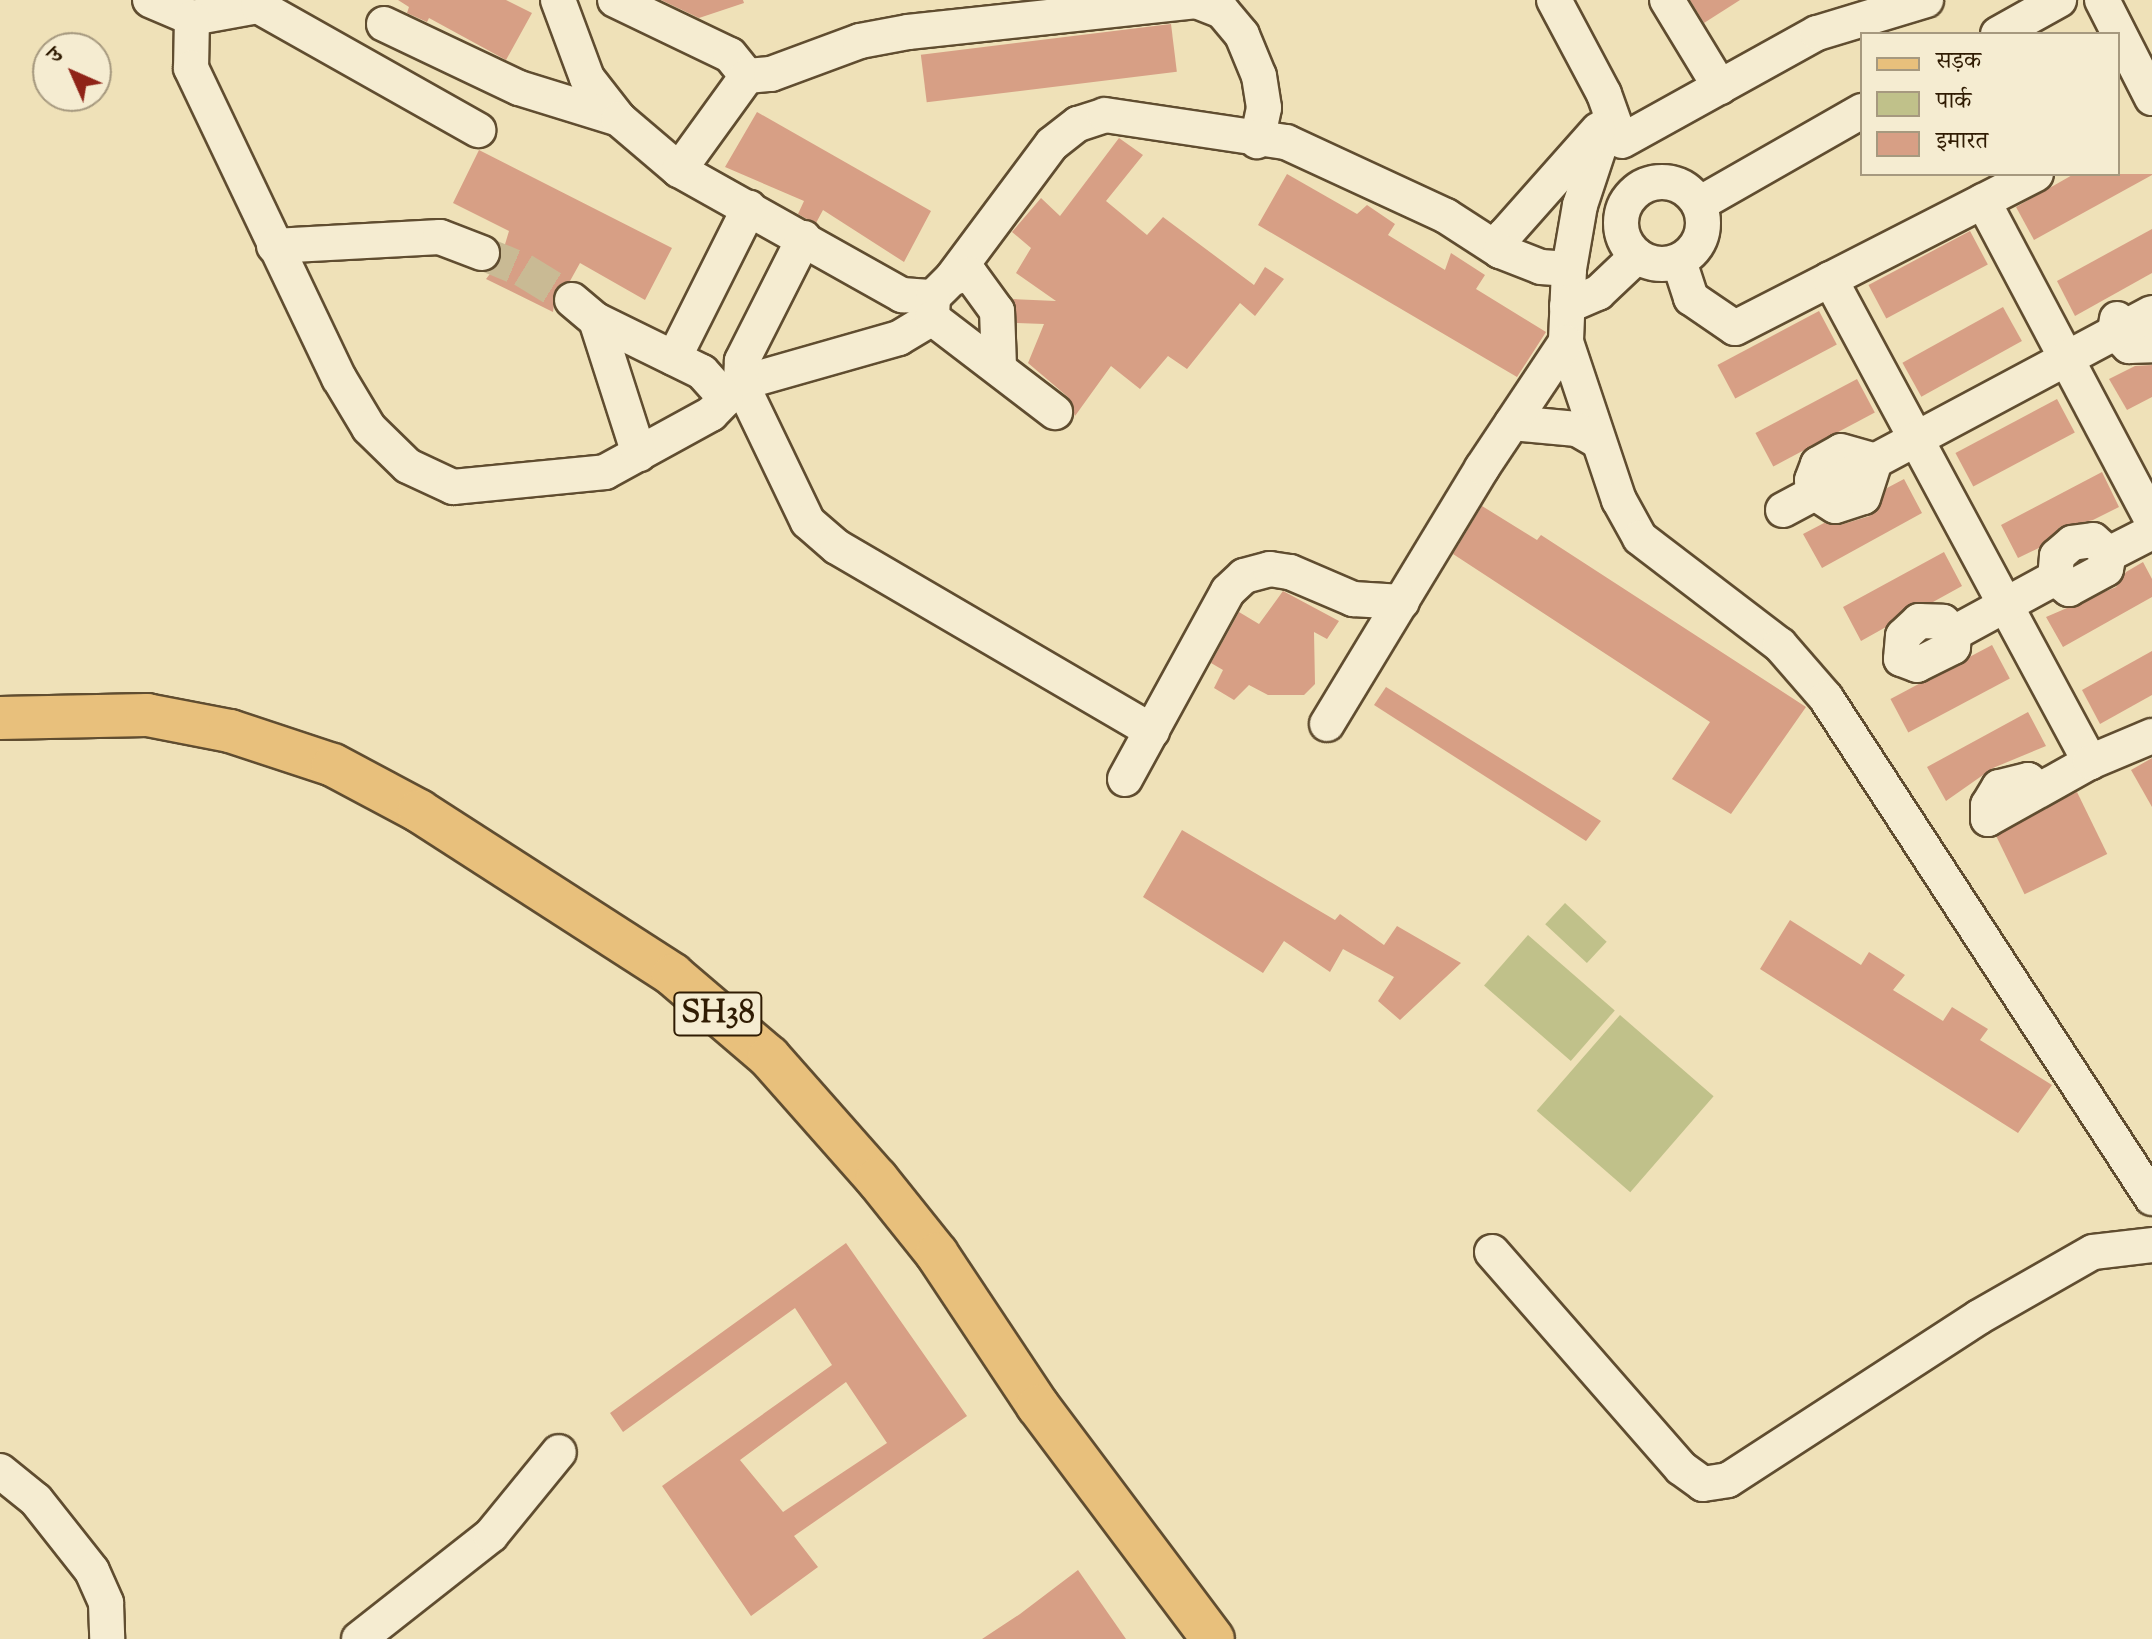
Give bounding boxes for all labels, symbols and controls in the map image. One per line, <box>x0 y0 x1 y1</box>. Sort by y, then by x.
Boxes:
north arrow <box>32 32 112 112</box>
legend <box>1860 32 2120 176</box>
text: उ <box>41 41 72 72</box>
text: सड़क <box>1936 45 1981 79</box>
text: पार्क <box>1936 85 1971 119</box>
text: इमारत <box>1936 125 1988 159</box>
road number: SH38 <box>672 986 764 1042</box>

